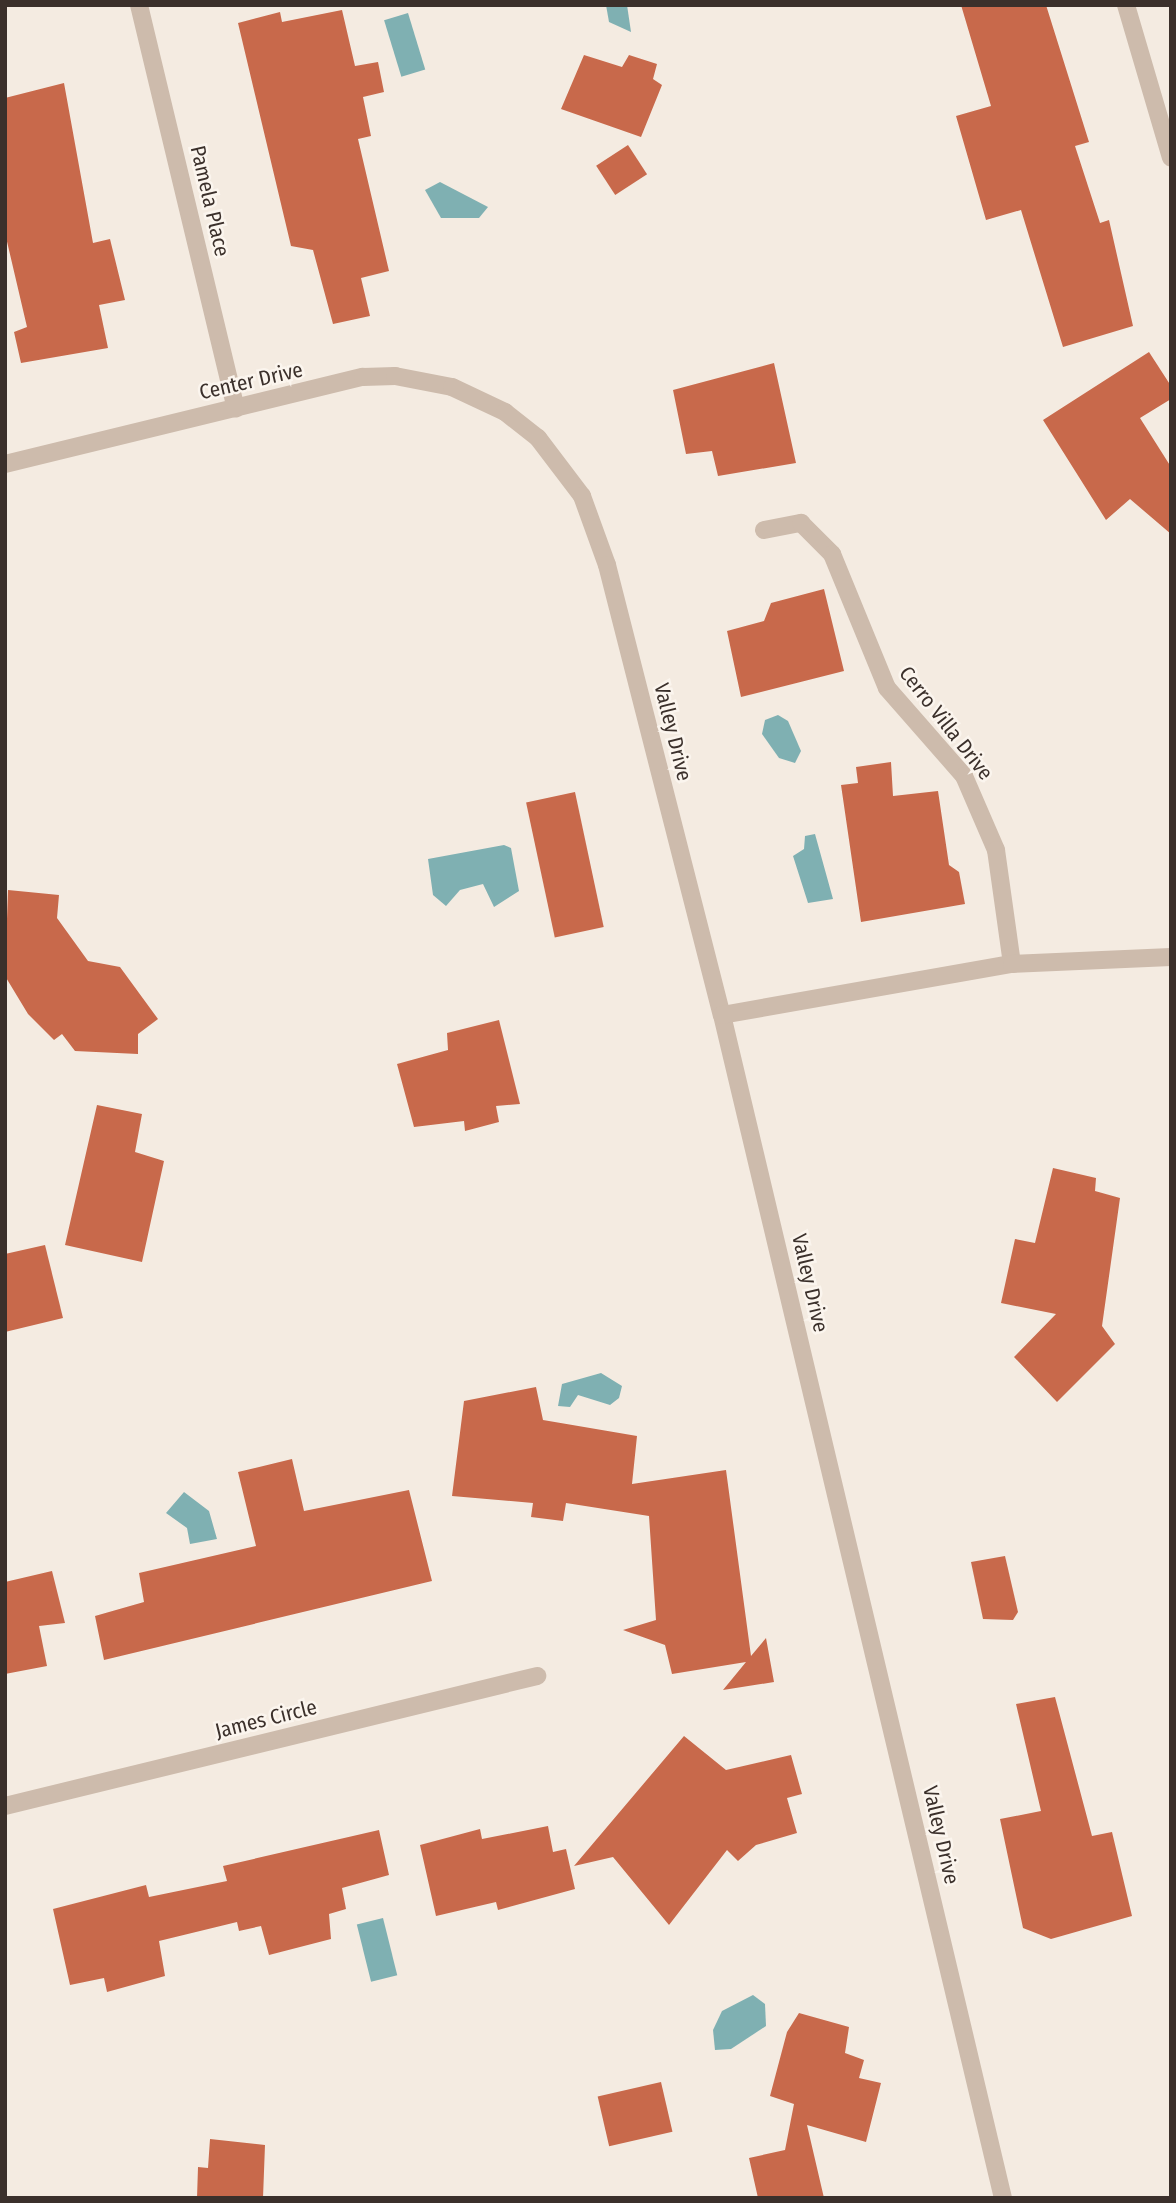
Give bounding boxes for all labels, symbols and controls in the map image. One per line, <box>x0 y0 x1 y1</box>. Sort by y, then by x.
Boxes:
street label: Pamela Place <box>185 143 235 259</box>
street label: Center Drive <box>197 357 305 405</box>
street label: Cerro Villa Drive <box>894 661 998 785</box>
street label: Valley Drive <box>649 680 697 784</box>
street label: Valley Drive <box>786 1231 834 1335</box>
street label: James Circle <box>213 1694 319 1744</box>
street label: Valley Drive <box>917 1783 965 1887</box>

